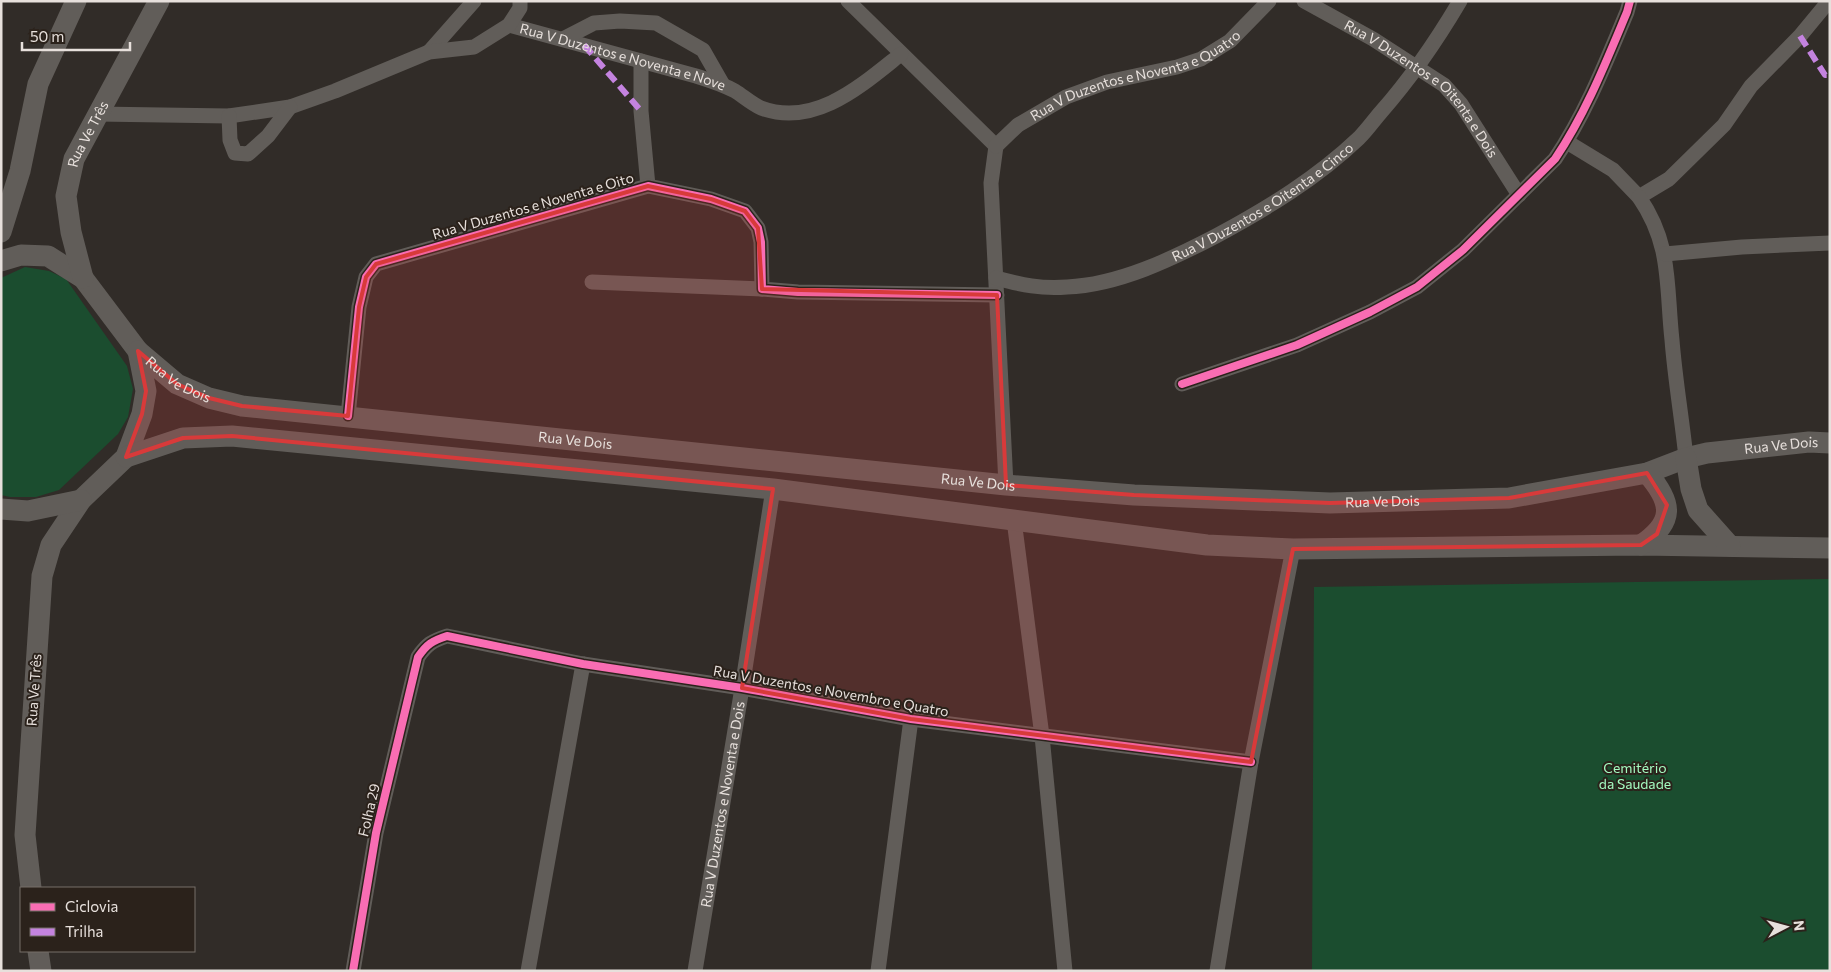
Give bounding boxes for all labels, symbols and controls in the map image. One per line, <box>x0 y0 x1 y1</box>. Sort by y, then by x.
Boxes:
street label: Rua V Duzentos e Oitenta e Dois <box>1341 16 1502 161</box>
street label: Rua V Duzentos e Noventa e Nove <box>518 19 728 93</box>
scale bar <box>22 20 130 52</box>
text: 50 m <box>30 27 64 45</box>
street label: Rua V Duzentos e Noventa e Quatro <box>1027 27 1244 124</box>
street label: Rua Ve Três <box>63 98 112 169</box>
street label: Rua V Duzentos e Oitenta e Cinco <box>1169 139 1356 265</box>
street label: Rua V Duzentos e Noventa e Oito <box>430 169 636 242</box>
street label: Rua Ve Dois <box>143 352 214 406</box>
street label: Rua Ve Dois <box>537 428 613 452</box>
street label: Rua Ve Dois <box>1743 433 1819 457</box>
street label: Rua Ve Dois <box>940 469 1016 494</box>
street label: Rua Ve Dois <box>1345 491 1420 511</box>
street label: Rua Ve Três <box>22 653 45 727</box>
street label: Rua V Duzentos e Novembro e Quatro <box>712 661 950 720</box>
street label: Rua V Duzentos e Noventa e Dois <box>697 700 748 908</box>
park label: Cemitério da Saudade <box>1599 759 1671 792</box>
street label: Folha 29 <box>354 782 383 838</box>
legend <box>20 887 195 952</box>
text: Ciclovia <box>65 897 118 915</box>
north arrow <box>1761 902 1811 952</box>
text: N <box>1790 919 1808 932</box>
text: Trilha <box>65 922 103 940</box>

